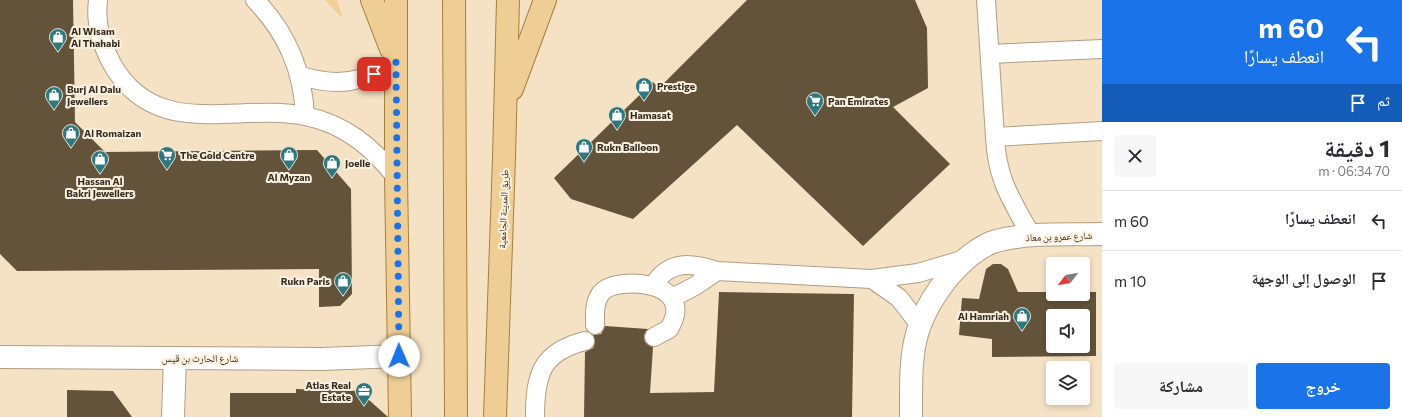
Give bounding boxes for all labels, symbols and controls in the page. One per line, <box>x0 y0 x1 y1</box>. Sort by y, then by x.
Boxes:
text: 60 m <box>1258 10 1324 44</box>
icon: left <box>1338 16 1390 68</box>
place label: Al Wisam Al Thahabi <box>71 25 120 49</box>
shop icon: Al Wisam Al Thahabi <box>48 27 68 52</box>
text: انعطف يسارًا <box>1244 45 1324 67</box>
pin <box>357 57 391 91</box>
icon: arrive <box>363 63 385 85</box>
shop icon: Prestige <box>634 76 654 101</box>
place label: Prestige <box>657 80 695 92</box>
place label: Burj Al Dalu Jewellers <box>67 83 121 107</box>
shop icon: Burj Al Dalu Jewellers <box>44 85 64 110</box>
supermarket icon: Pan Emirates <box>805 91 825 116</box>
text: ثم <box>1377 91 1390 109</box>
icon: arrive <box>1347 92 1369 114</box>
place label: Pan Emirates <box>828 95 889 107</box>
shop icon: Hamasat <box>607 105 627 130</box>
place label: Hamasat <box>630 109 671 121</box>
shop icon: Al Romaizan <box>61 123 81 148</box>
place label: Al Romaizan <box>84 127 142 139</box>
text: 1 دقيقة <box>1324 133 1390 162</box>
button: close <box>1114 135 1156 177</box>
shop icon: Rukn Balloon <box>574 137 594 162</box>
place label: Rukn Balloon <box>597 141 658 153</box>
supermarket icon: The Gold Centre <box>157 145 177 170</box>
shop icon: Al Myzan <box>279 145 299 170</box>
shop icon: Hassan Al Bakri Jewellers <box>90 149 110 174</box>
place label: The Gold Centre <box>180 149 255 161</box>
shop icon: Joelle <box>322 153 342 178</box>
place label: Joelle <box>345 157 370 169</box>
text: 70 m · 06:34 <box>1318 163 1390 179</box>
street label: طريق المدينة الجامعية <box>496 169 511 249</box>
place label: Al Myzan <box>268 171 311 183</box>
place label: Hassan Al Bakri Jewellers <box>66 175 134 199</box>
text: انعطف يسارًا <box>1285 209 1356 227</box>
icon: left <box>1368 210 1390 232</box>
text: 60 m <box>1114 212 1149 230</box>
street label: شارع عمرو بن معاذ <box>1025 229 1093 244</box>
north arrow <box>1046 257 1090 301</box>
map controls <box>1046 257 1090 405</box>
text: الوصول إلى الوجهة <box>1252 269 1356 287</box>
icon: arrive <box>1368 270 1390 292</box>
shop icon: Rukn Paris <box>333 271 353 296</box>
text: 10 m <box>1114 272 1146 290</box>
place label: Rukn Paris <box>281 275 330 287</box>
shop icon: Al Hamriah <box>1012 306 1032 331</box>
button: sound <box>1046 309 1090 353</box>
place label: Al Hamriah <box>958 310 1009 322</box>
position arrow <box>378 335 420 377</box>
street label: شارع الحارث بن قيس <box>162 352 239 365</box>
button: layers <box>1046 361 1090 405</box>
button: مشاركة <box>1114 363 1248 409</box>
button: خروج <box>1256 363 1390 409</box>
place label: Atlas Real Estate <box>306 379 351 403</box>
office icon: Atlas Real Estate <box>354 381 374 406</box>

